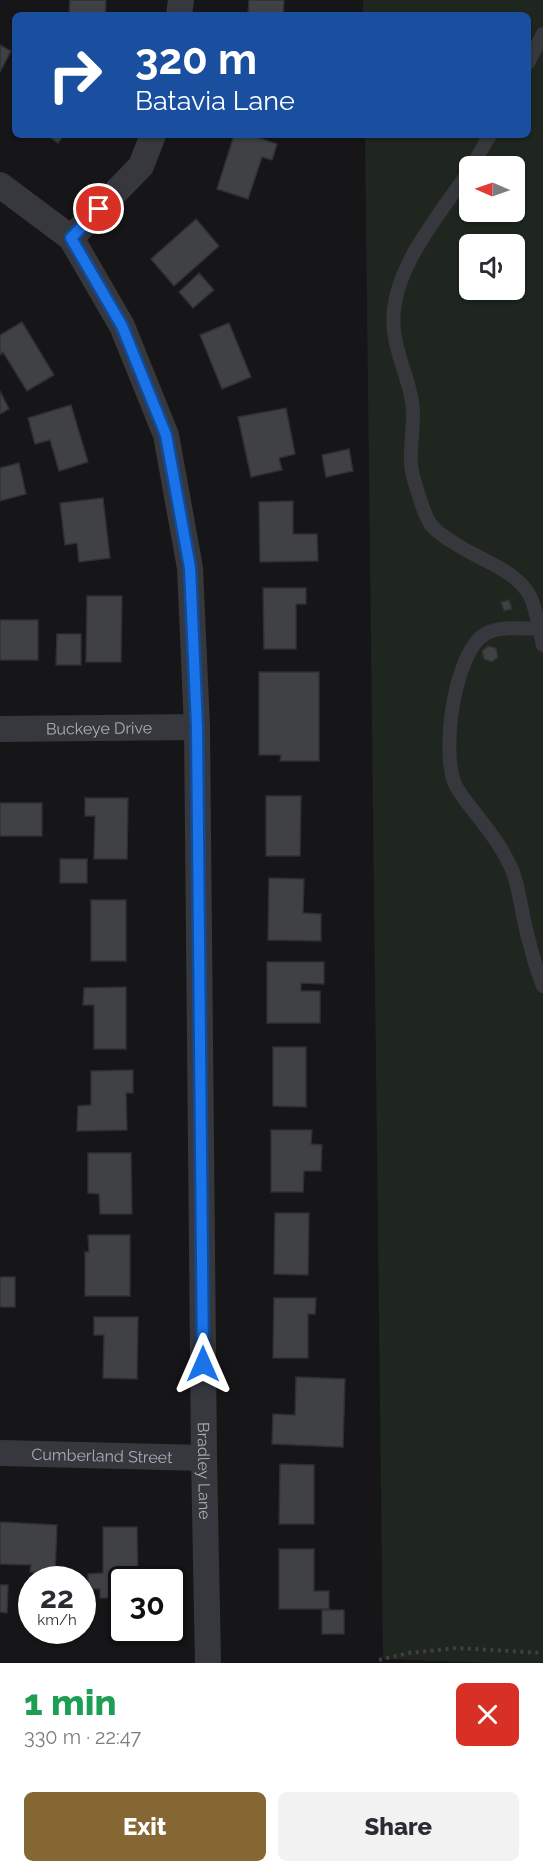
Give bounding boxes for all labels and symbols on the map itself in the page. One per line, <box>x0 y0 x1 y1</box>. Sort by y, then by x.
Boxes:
north arrow <box>459 156 525 222</box>
pin <box>73 183 124 234</box>
street label: Buckeye Drive <box>46 718 152 739</box>
position arrow <box>171 1332 235 1396</box>
street label: Bradley Lane <box>194 1422 214 1520</box>
street label: Cumberland Street <box>31 1445 173 1467</box>
speed limit sign: 30 <box>108 1566 186 1644</box>

